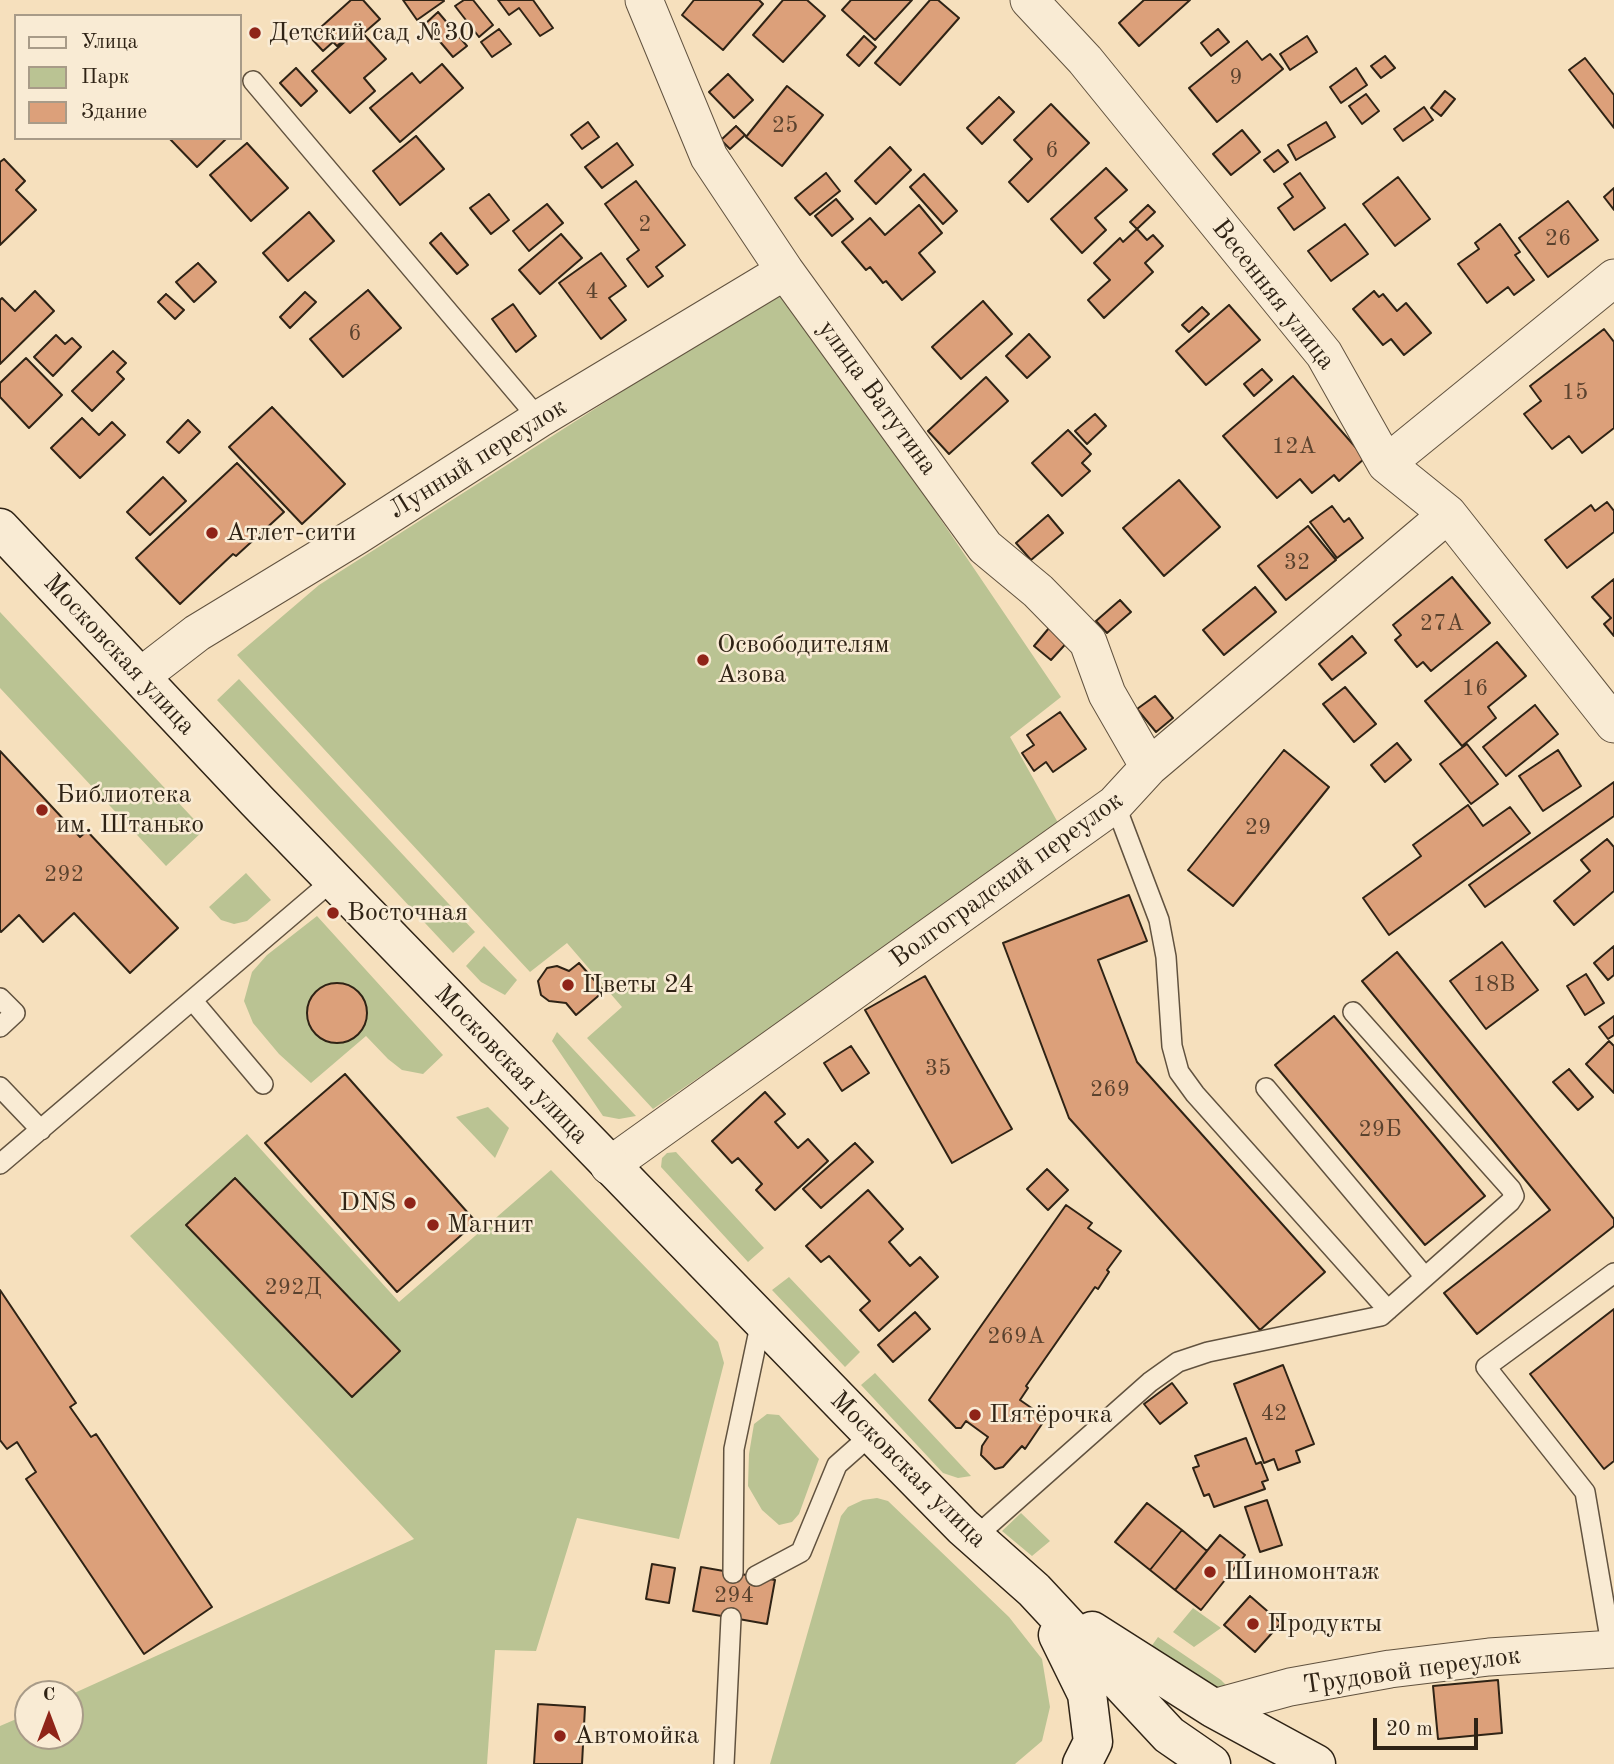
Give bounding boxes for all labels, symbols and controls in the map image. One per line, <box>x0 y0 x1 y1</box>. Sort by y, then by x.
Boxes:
legend <box>14 14 242 140</box>
place label: Детский сад №30 <box>269 17 474 49</box>
marker: Детский сад №30 <box>247 25 263 41</box>
text: Улица <box>81 32 138 53</box>
house number: 9 <box>1229 64 1243 92</box>
text: Парк <box>81 67 129 88</box>
text: Здание <box>81 102 147 123</box>
house number: 25 <box>772 112 798 140</box>
house number: 6 <box>1045 137 1059 165</box>
house number: 2 <box>638 211 652 239</box>
street label: Весенняя улица <box>1205 213 1341 377</box>
house number: 26 <box>1545 225 1571 253</box>
house number: 4 <box>585 278 599 306</box>
street label: улица Ватутина <box>810 314 944 482</box>
house number: 6 <box>348 320 362 348</box>
house number: 15 <box>1562 379 1588 407</box>
street label: Лунный переулок <box>383 392 573 526</box>
house number: 12А <box>1272 433 1316 461</box>
place label: Атлет-сити <box>226 517 356 549</box>
marker: Атлет-сити <box>204 525 220 541</box>
house number: 32 <box>1284 549 1310 577</box>
street label: Московская улица <box>36 568 202 742</box>
house number: 27А <box>1420 610 1464 638</box>
place label: Освободителям Азова <box>717 629 890 690</box>
marker: Освободителям Азова <box>695 652 711 668</box>
house number: 16 <box>1462 675 1488 703</box>
place label: Библиотека им. Штанько <box>56 779 204 840</box>
street label: Волгоградский переулок <box>885 785 1129 975</box>
marker: Библиотека им. Штанько <box>34 802 50 818</box>
house number: 29 <box>1245 814 1271 842</box>
house number: 292 <box>44 861 84 889</box>
place label: Восточная <box>347 897 468 929</box>
marker: Восточная <box>325 905 341 921</box>
place label: Цветы 24 <box>582 969 694 1001</box>
house number: 18В <box>1473 971 1515 999</box>
marker: Цветы 24 <box>560 977 576 993</box>
street label: Московская улица <box>427 979 595 1151</box>
house number: 35 <box>925 1055 951 1083</box>
house number: 269 <box>1090 1076 1130 1104</box>
house number: 29Б <box>1359 1116 1401 1144</box>
place label: DNS <box>340 1187 396 1219</box>
marker: DNS <box>402 1195 418 1211</box>
place label: Магнит <box>447 1209 533 1241</box>
marker: Магнит <box>425 1217 441 1233</box>
house number: 292Д <box>264 1274 322 1302</box>
house number: 269А <box>987 1323 1045 1351</box>
street label: Московская улица <box>823 1385 993 1555</box>
place label: Пятёрочка <box>989 1399 1112 1431</box>
house number: 42 <box>1261 1400 1287 1428</box>
marker: Пятёрочка <box>967 1407 983 1423</box>
place label: Шиномонтаж <box>1224 1556 1380 1588</box>
marker: Шиномонтаж <box>1202 1564 1218 1580</box>
house number: 294 <box>714 1582 754 1610</box>
place label: Продукты <box>1267 1608 1382 1640</box>
marker: Продукты <box>1245 1616 1261 1632</box>
street label: Трудовой переулок <box>1301 1640 1523 1702</box>
north arrow <box>14 1680 84 1750</box>
text: С <box>43 1686 55 1705</box>
scale bar <box>1376 1704 1481 1748</box>
text: 20 m <box>1386 1719 1433 1740</box>
place label: Автомойка <box>574 1720 699 1752</box>
marker: Автомойка <box>552 1728 568 1744</box>

